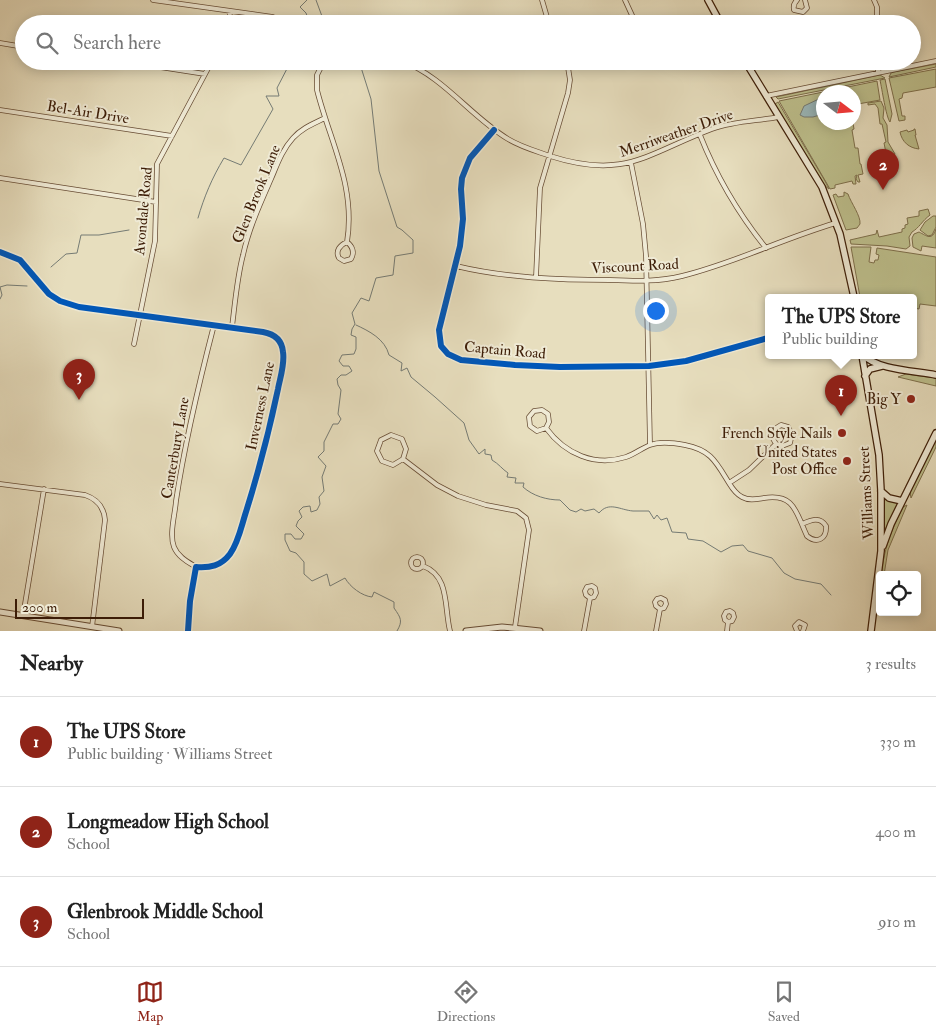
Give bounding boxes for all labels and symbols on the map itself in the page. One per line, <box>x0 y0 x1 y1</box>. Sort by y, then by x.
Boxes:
north arrow <box>816 85 861 130</box>
street label: Bel-Air Drive <box>45 97 130 128</box>
street label: Merriweather Drive <box>617 105 736 162</box>
street label: Glen Brook Lane <box>228 142 285 246</box>
pin: 2 <box>867 149 899 190</box>
street label: Avondale Road <box>130 166 157 257</box>
street label: Viscount Road <box>591 255 680 278</box>
your location <box>643 298 669 324</box>
street label: Captain Road <box>463 337 547 365</box>
pin: 3 <box>63 359 95 400</box>
street label: Inverness Lane <box>242 360 279 452</box>
pin: 1 <box>825 375 857 416</box>
place label: Big Y <box>866 390 902 409</box>
marker: Big Y <box>905 393 917 405</box>
street label: Canterbury Lane <box>157 396 194 500</box>
place label: French Style Nails <box>721 424 832 443</box>
marker: French Style Nails <box>836 427 848 439</box>
place label: United States Post Office <box>756 443 837 479</box>
street label: Williams Street <box>855 446 878 541</box>
marker: United States Post Office <box>841 455 853 467</box>
scale bar <box>15 596 144 619</box>

